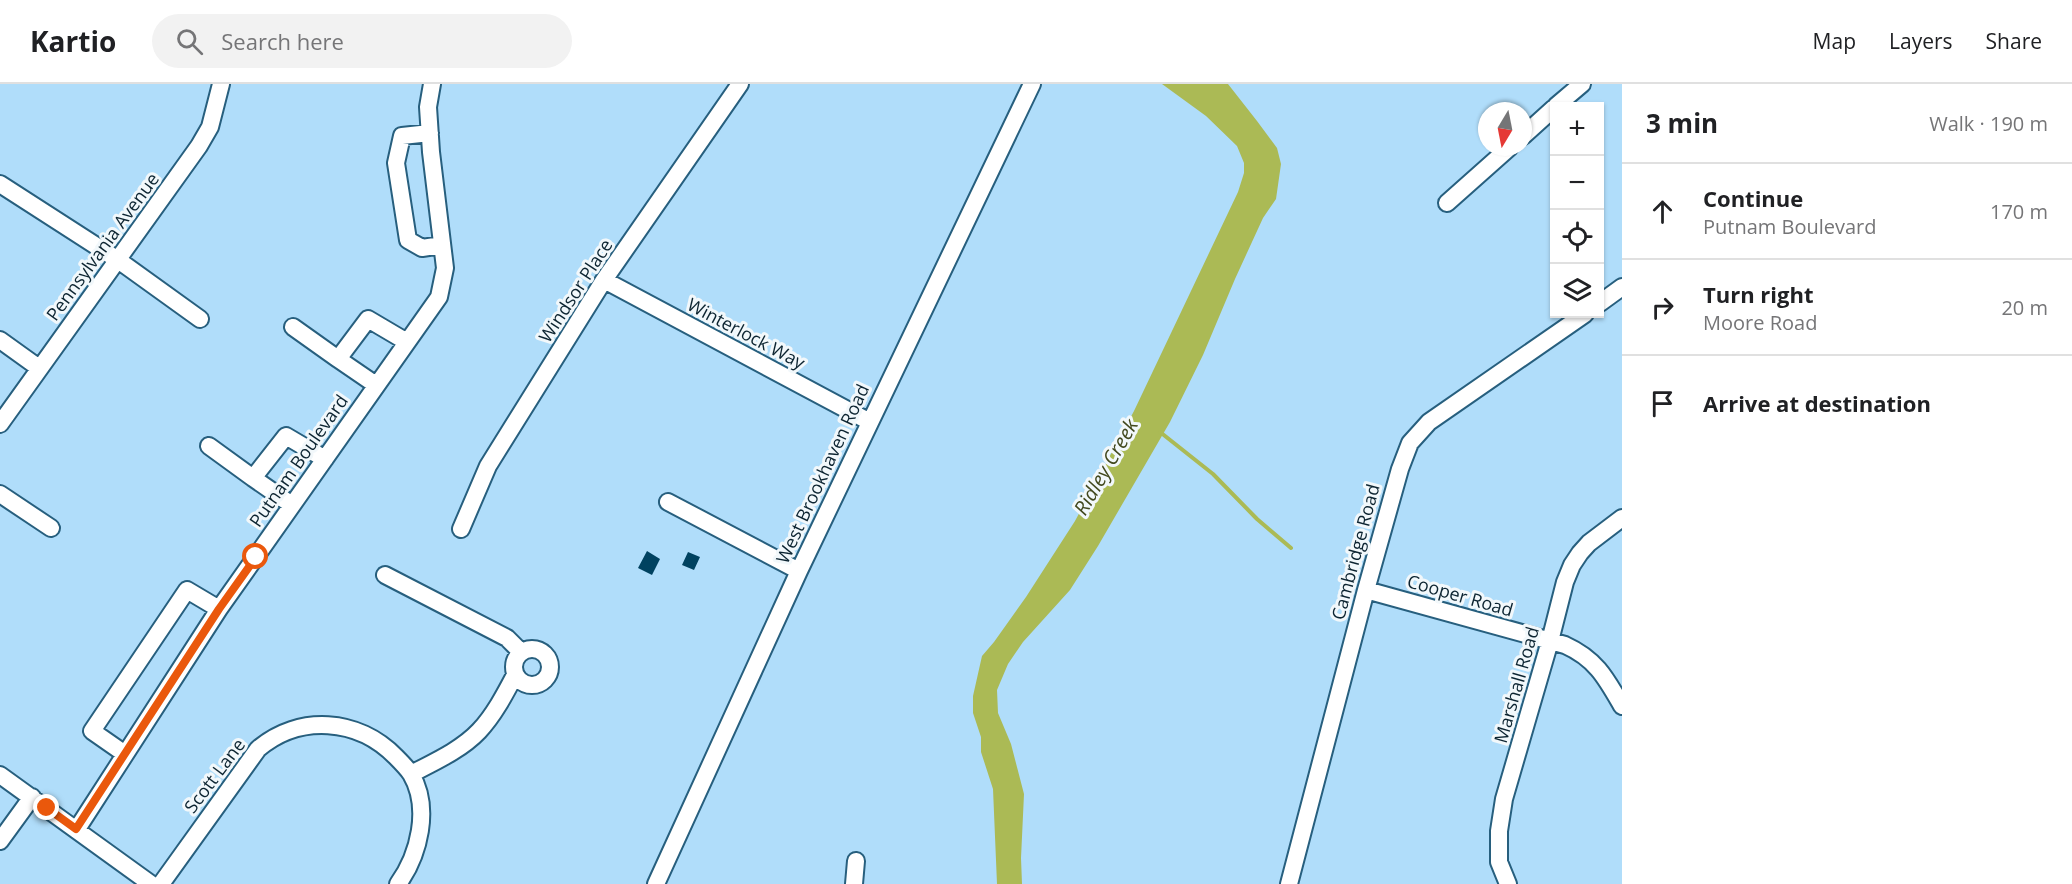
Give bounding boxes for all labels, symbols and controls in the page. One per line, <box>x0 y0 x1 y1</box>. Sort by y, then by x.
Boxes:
search box <box>152 14 572 68</box>
text: Kartio <box>30 22 116 60</box>
icon: search <box>173 25 206 58</box>
text: Search here <box>221 26 344 56</box>
text: Map <box>1813 27 1856 55</box>
text: Layers <box>1889 27 1953 55</box>
text: Share <box>1986 27 2042 55</box>
north arrow <box>1478 102 1532 156</box>
map controls <box>1550 102 1604 318</box>
button: + <box>1550 102 1604 156</box>
text: 3 min <box>1646 105 1718 141</box>
text: Walk · 190 m <box>1929 110 2048 137</box>
button: − <box>1550 156 1604 210</box>
street label: Pennsylvania Avenue <box>40 168 164 325</box>
text: Continue <box>1703 183 1803 213</box>
icon: ahead <box>1646 195 1679 228</box>
text: 170 m <box>1990 198 2048 225</box>
button: locate <box>1550 210 1604 264</box>
text: Putnam Boulevard <box>1703 213 1877 240</box>
street label: Windsor Place <box>533 234 618 347</box>
button: layers <box>1550 264 1604 318</box>
text: Turn right <box>1703 279 1814 309</box>
icon: right <box>1646 291 1679 324</box>
street label: Winterlock Way <box>684 292 810 375</box>
text: 20 m <box>2001 294 2048 321</box>
text: Moore Road <box>1703 309 1817 336</box>
street label: West Brookhaven Road <box>770 380 874 567</box>
icon: arrive <box>1646 387 1679 420</box>
text: Arrive at destination <box>1703 388 1931 418</box>
street label: Putnam Boulevard <box>244 390 353 531</box>
water label: Ridley Creek <box>1067 413 1145 520</box>
street label: Cambridge Road <box>1325 481 1385 622</box>
route start <box>242 543 268 569</box>
street label: Cooper Road <box>1405 568 1516 622</box>
street label: Marshall Road <box>1488 624 1544 746</box>
street label: Scott Lane <box>178 733 250 818</box>
route end <box>33 794 59 820</box>

